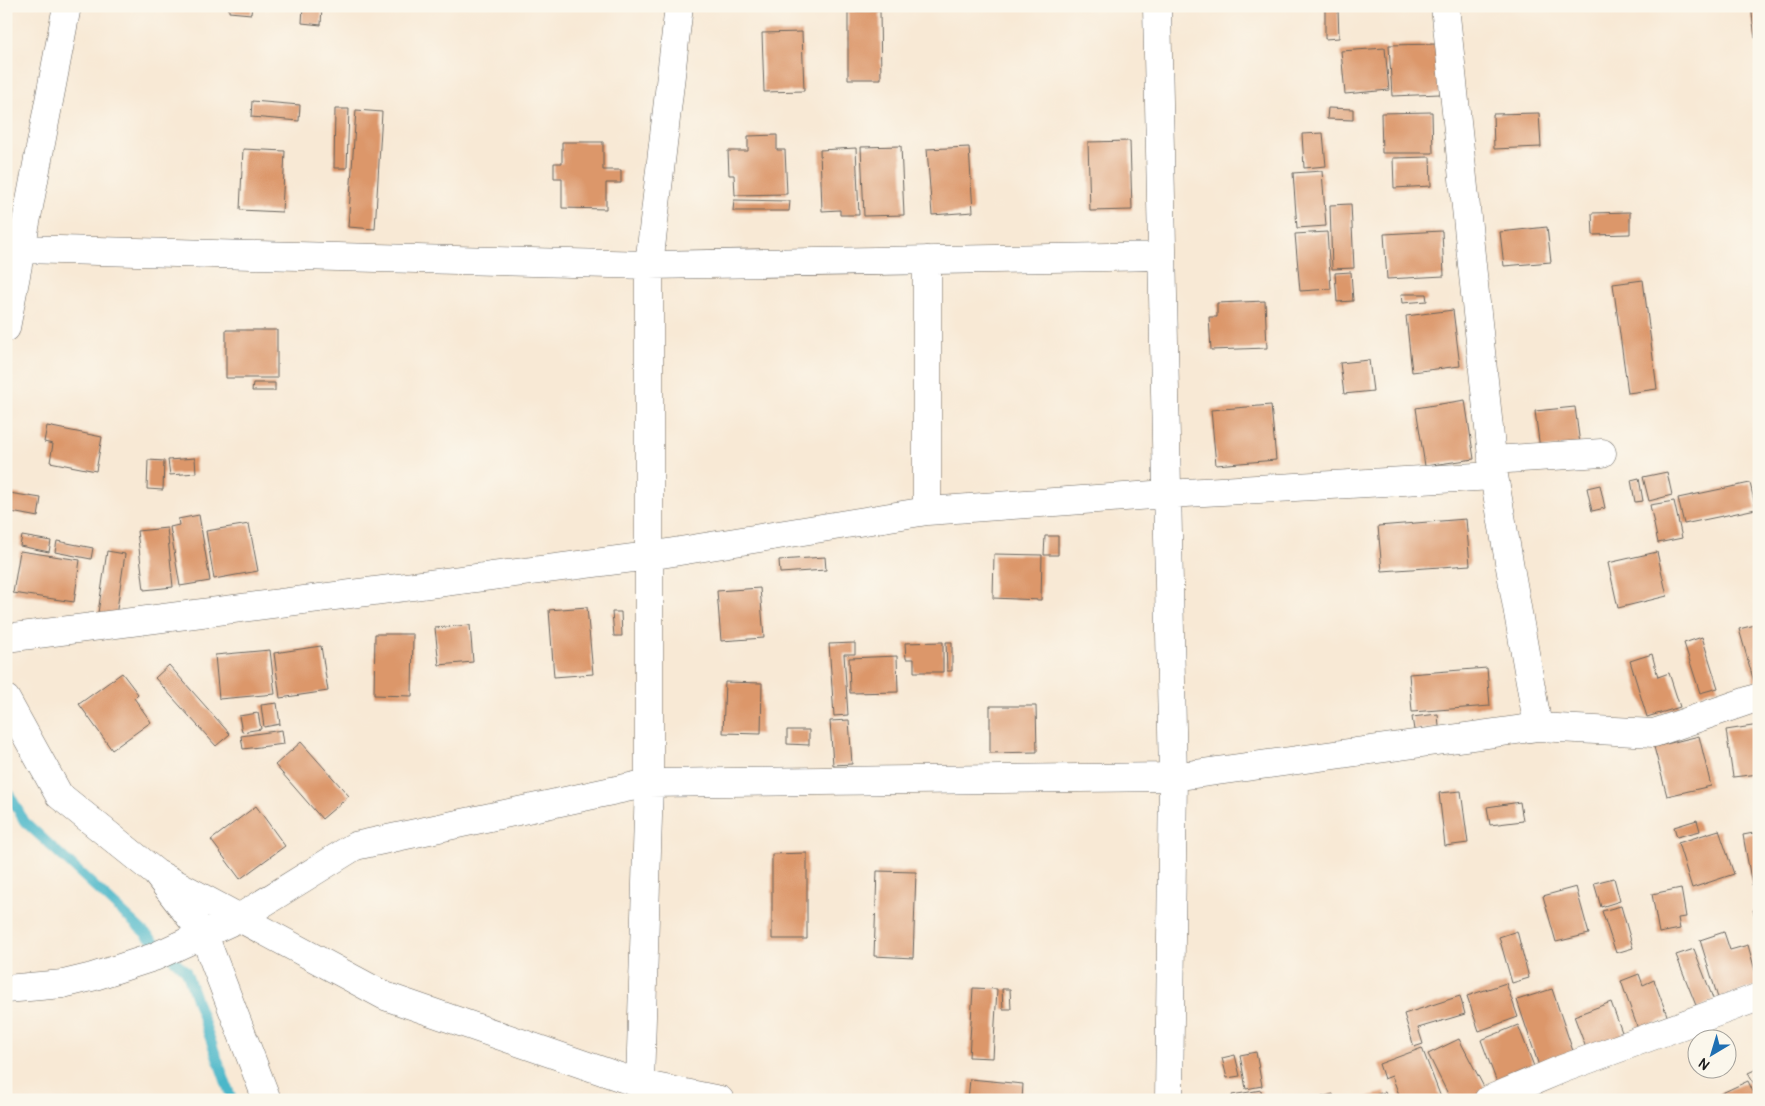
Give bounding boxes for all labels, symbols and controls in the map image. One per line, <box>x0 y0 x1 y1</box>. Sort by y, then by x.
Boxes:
north arrow <box>1688 1028 1738 1078</box>
text: N <box>1695 1054 1713 1073</box>

